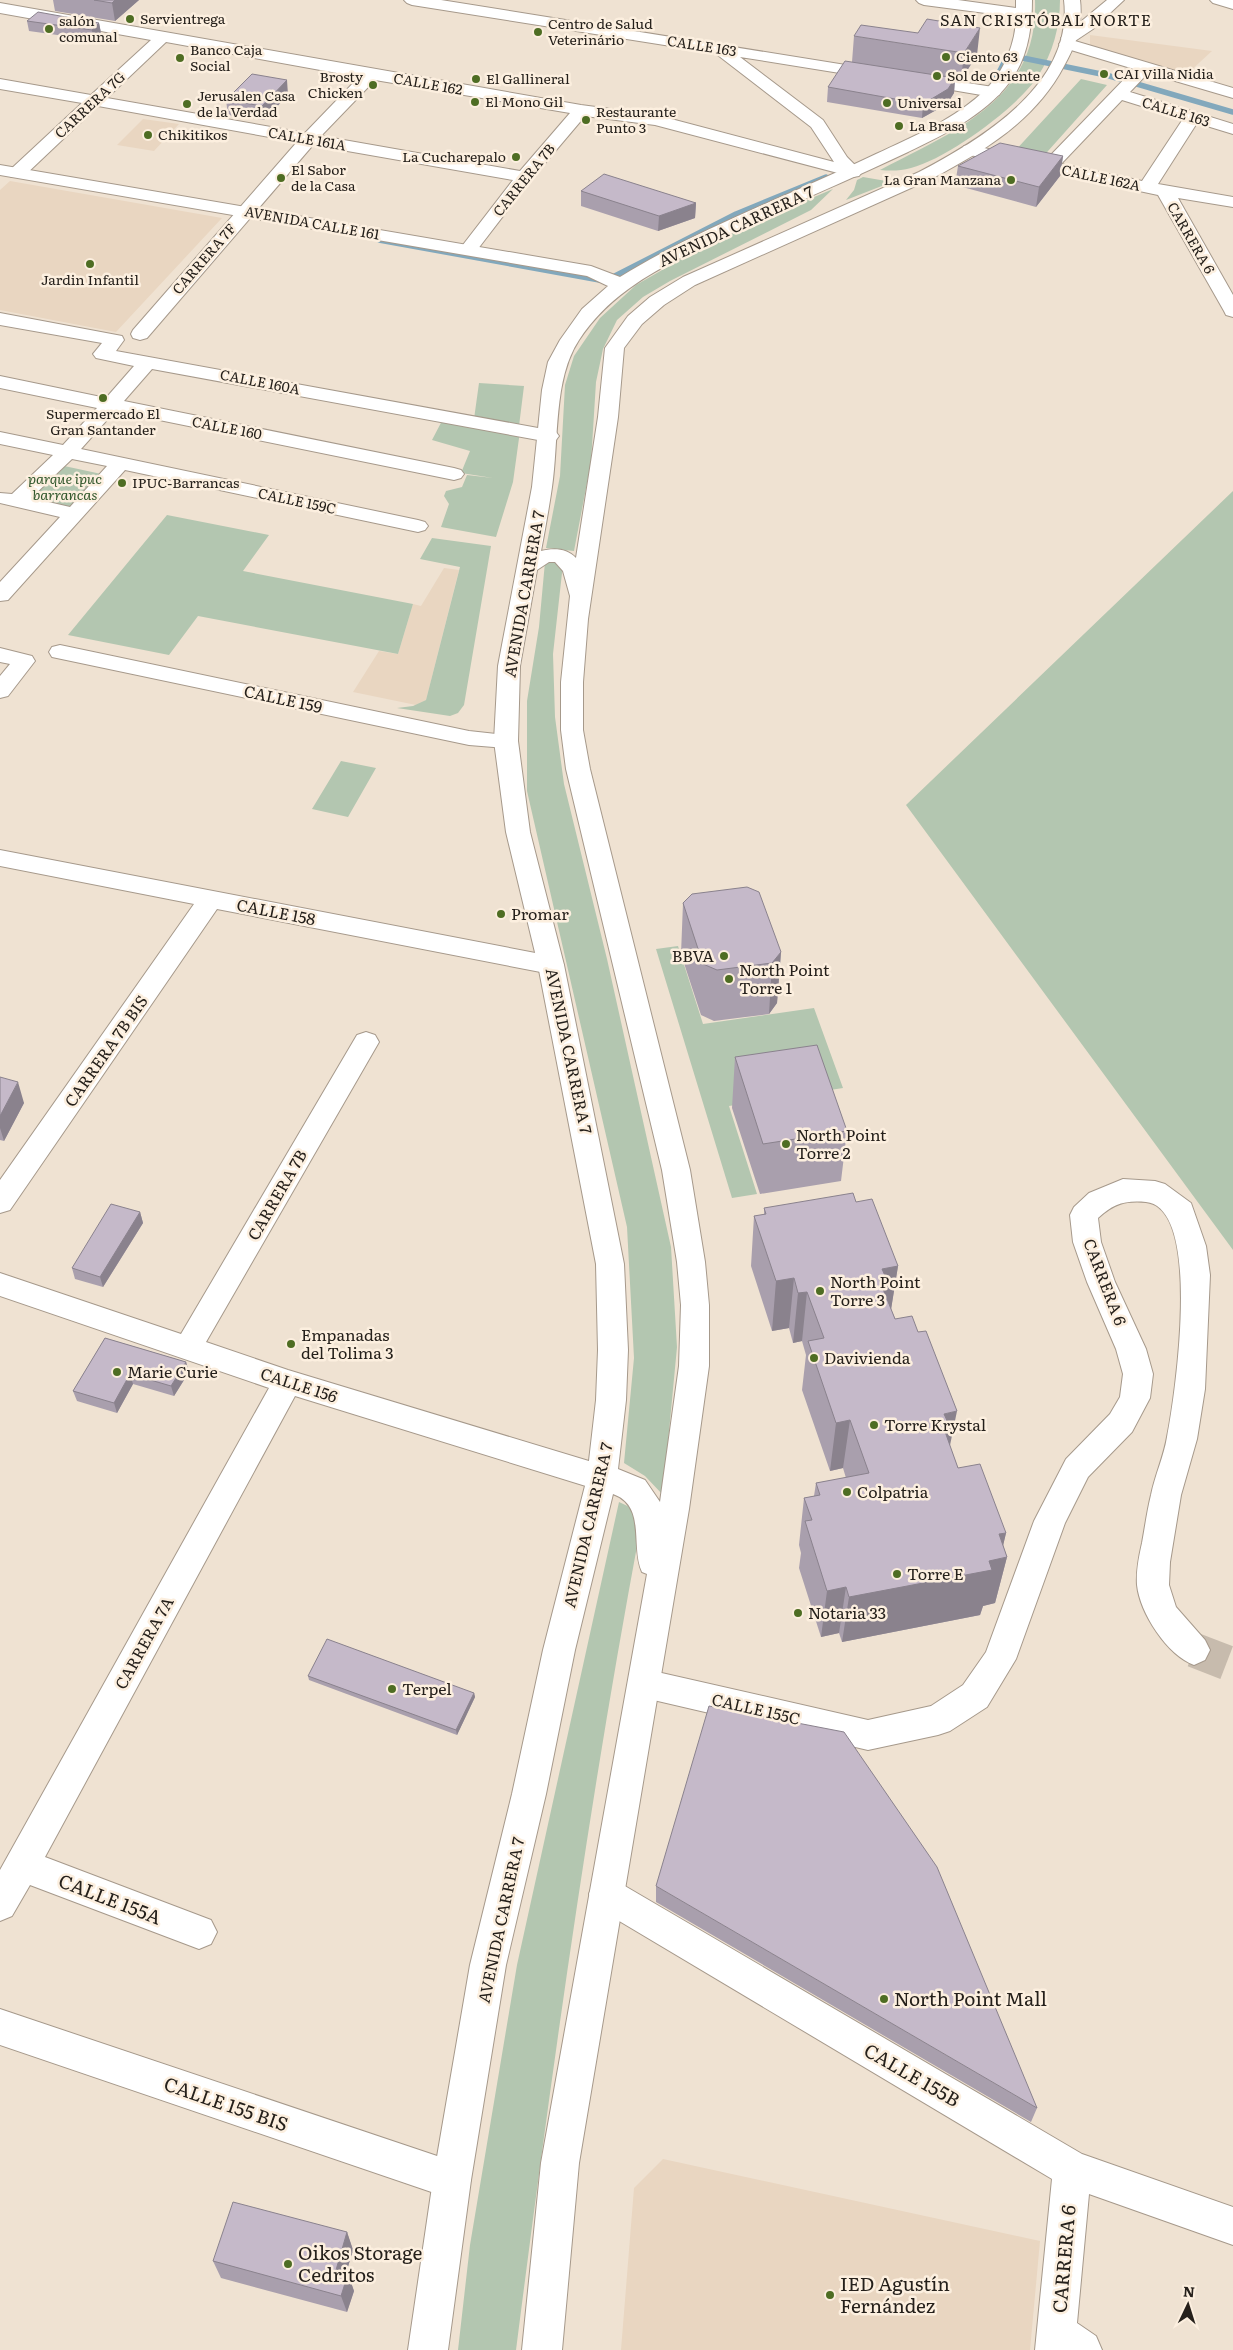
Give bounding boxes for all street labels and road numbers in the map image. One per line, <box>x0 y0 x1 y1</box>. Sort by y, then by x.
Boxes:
street label: CALLE 163 <box>666 30 738 60</box>
street label: CARRERA 7G <box>50 66 129 142</box>
street label: CALLE 162 <box>392 67 464 99</box>
street label: CALLE 163 <box>1140 91 1213 131</box>
street label: CALLE 161A <box>267 121 348 155</box>
street label: CARRERA 7B <box>488 139 559 220</box>
street label: CALLE 162A <box>1060 159 1143 195</box>
street label: AVENIDA CARRERA 7 <box>654 179 817 272</box>
street label: CARRERA 6 <box>1163 198 1221 277</box>
street label: AVENIDA CALLE 161 <box>243 200 382 244</box>
street label: CARRERA 7F <box>167 218 240 298</box>
street label: CALLE 160A <box>219 363 303 399</box>
street label: CALLE 160 <box>191 410 264 444</box>
street label: CALLE 159C <box>256 482 338 518</box>
street label: AVENIDA CARRERA 7 <box>497 509 550 679</box>
street label: CALLE 159 <box>242 678 325 718</box>
street label: CALLE 158 <box>235 892 318 930</box>
street label: AVENIDA CARRERA 7 <box>541 966 599 1136</box>
street label: CARRERA 7B BIS <box>58 990 153 1111</box>
street label: CARRERA 7B <box>240 1145 312 1244</box>
street label: CARRERA 6 <box>1078 1235 1134 1329</box>
street label: CALLE 156 <box>258 1360 341 1408</box>
street label: AVENIDA CARRERA 7 <box>556 1440 618 1610</box>
street label: CARRERA 7A <box>108 1592 179 1693</box>
street label: CALLE 155C <box>710 1686 803 1730</box>
street label: AVENIDA CARRERA 7 <box>471 1835 529 2005</box>
street label: CALLE 155A <box>55 1866 166 1930</box>
street label: CALLE 155B <box>859 2035 966 2113</box>
street label: CALLE 155 BIS <box>161 2069 292 2137</box>
street label: CARRERA 6 <box>1044 2204 1082 2314</box>

